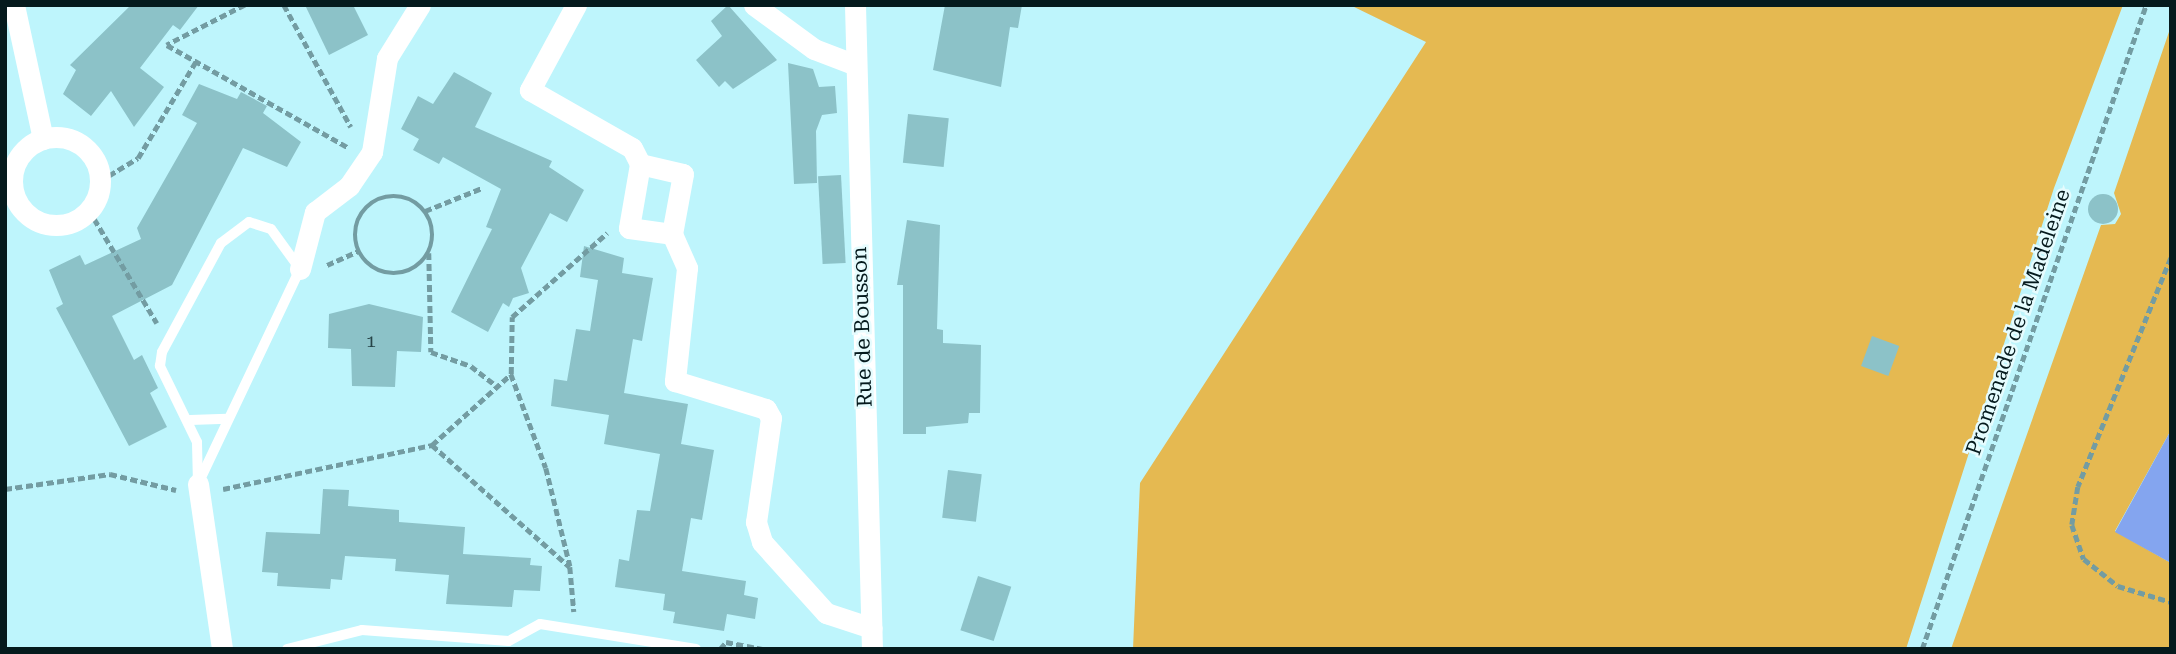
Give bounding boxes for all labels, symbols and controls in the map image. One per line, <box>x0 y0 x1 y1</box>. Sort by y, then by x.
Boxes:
street label: Promenade de la Madeleine <box>1961 186 2075 458</box>
street label: Rue de Bousson <box>847 246 877 408</box>
house number: 1 <box>366 330 376 352</box>

